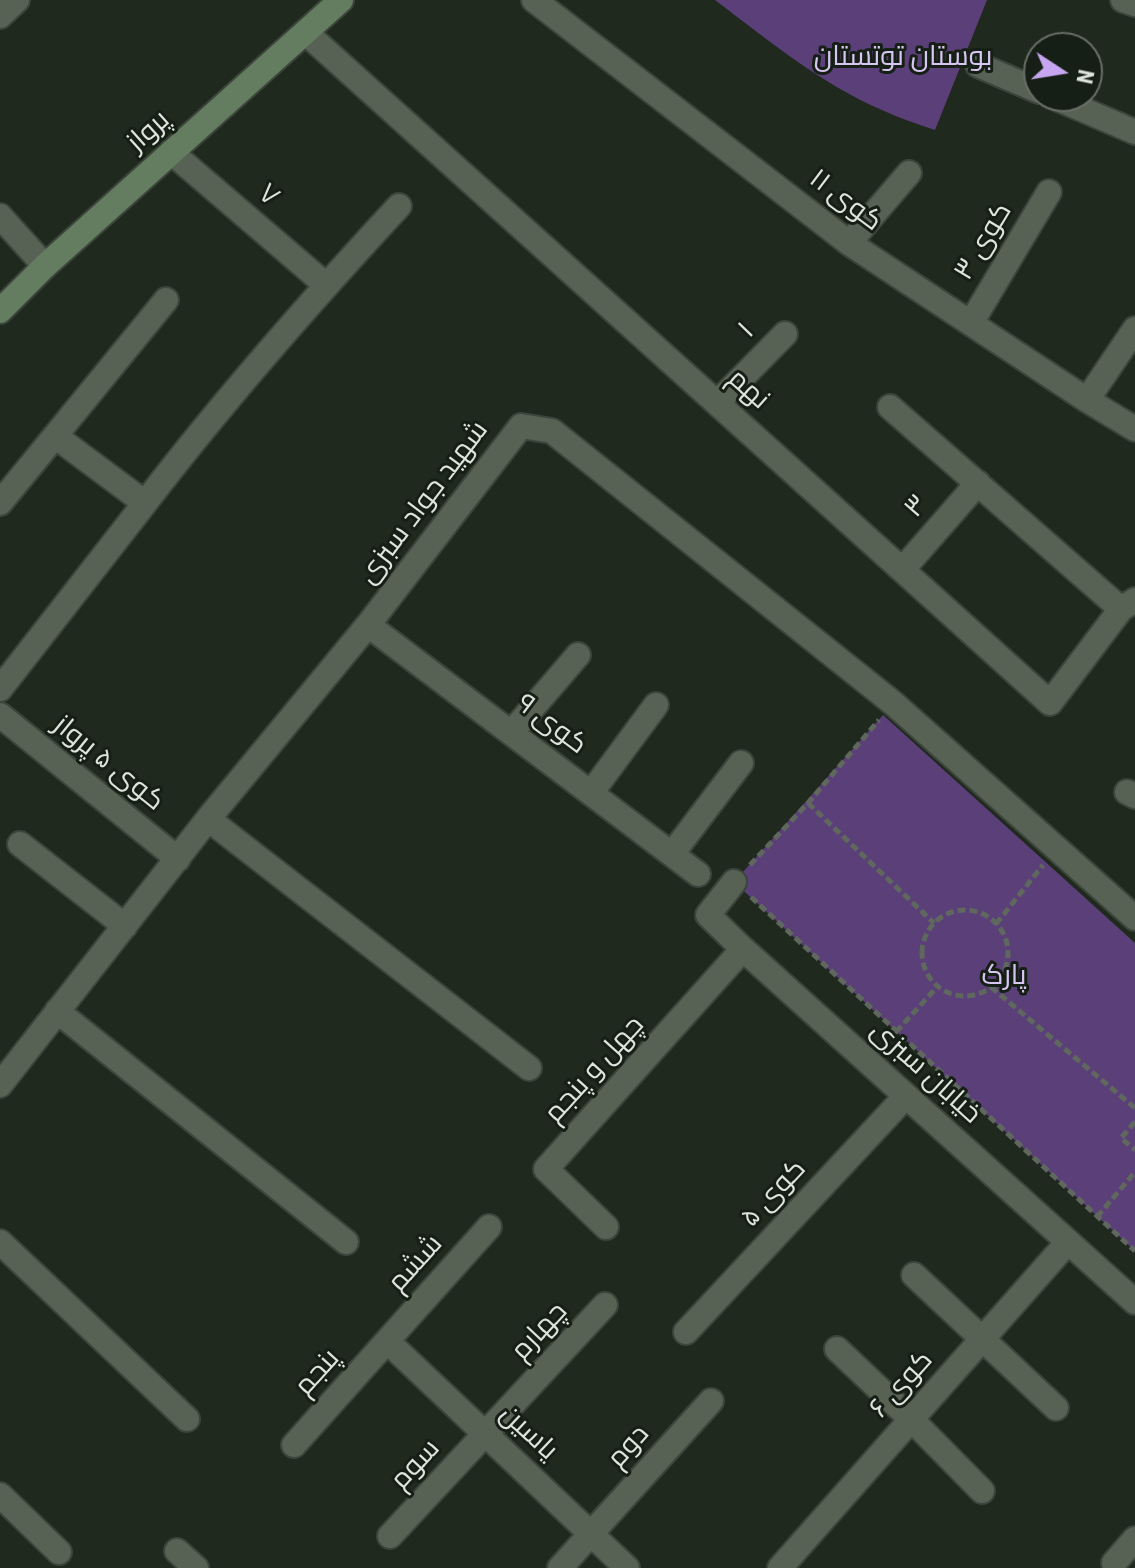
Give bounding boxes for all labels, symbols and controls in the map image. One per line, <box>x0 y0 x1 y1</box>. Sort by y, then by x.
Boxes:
north arrow <box>1023 32 1103 112</box>
park label: بوستان توتستان <box>814 41 992 75</box>
text: N <box>1071 67 1099 86</box>
street label: پرواز <box>121 104 177 160</box>
street label: کوی ۱۱ <box>802 163 888 239</box>
street label: ۷ <box>250 178 286 214</box>
street label: کوی ۳ <box>948 197 1020 287</box>
street label: ۱ <box>732 316 762 346</box>
street label: نهم <box>720 363 776 417</box>
street label: شهید جواد سبزی <box>352 415 496 591</box>
street label: ۳ <box>898 489 936 525</box>
street label: کوی ۹ <box>509 688 593 762</box>
street label: کوی ۵ پرواز <box>46 709 170 819</box>
park label: پارک <box>981 960 1027 994</box>
street label: چهل و پنجم <box>538 1009 652 1131</box>
street label: خیابان سبزی <box>863 1014 987 1132</box>
street label: کوی ۵ <box>734 1153 814 1235</box>
street label: ششم <box>382 1228 450 1300</box>
street label: چهارم <box>505 1296 575 1368</box>
street label: پنجم <box>288 1343 348 1403</box>
street label: کوی ۶ <box>863 1345 941 1425</box>
street label: یاسین <box>492 1398 564 1468</box>
street label: دوم <box>601 1419 657 1475</box>
street label: سوم <box>384 1433 448 1497</box>

